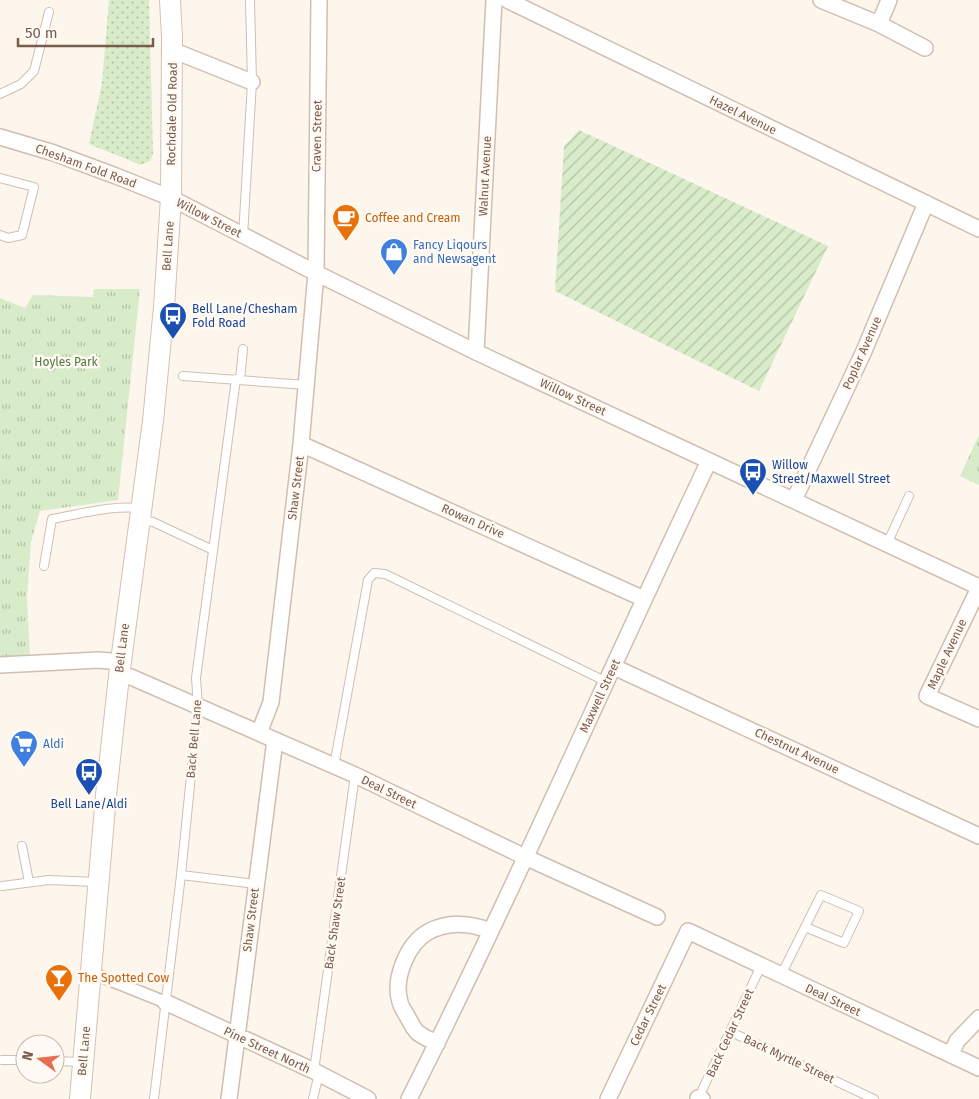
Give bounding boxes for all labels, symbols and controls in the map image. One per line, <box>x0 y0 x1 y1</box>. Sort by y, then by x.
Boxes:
scale bar <box>18 15 152 47</box>
text: 50 m <box>25 24 58 42</box>
street label: Rochdale Old Road <box>164 62 180 166</box>
street label: Hazel Avenue <box>707 93 779 137</box>
street label: Craven Street <box>309 99 325 172</box>
street label: Walnut Avenue <box>476 135 494 217</box>
street label: Chesham Fold Road <box>33 141 139 191</box>
street label: Willow Street <box>174 196 245 241</box>
cafe icon: Coffee and Cream <box>331 203 361 242</box>
place label: Coffee and Cream <box>365 211 461 225</box>
street label: Bell Lane <box>159 221 177 271</box>
shop icon: Fancy Liqours and Newsagent <box>379 237 409 276</box>
place label: Fancy Liqours and Newsagent <box>413 238 497 266</box>
bus stop icon: Bell Lane/Chesham Fold Road <box>158 301 188 340</box>
place label: Bell Lane/Chesham Fold Road <box>192 302 298 330</box>
street label: Poplar Avenue <box>840 314 884 392</box>
park label: Hoyles Park <box>34 355 99 369</box>
street label: Willow Street <box>538 376 609 419</box>
street label: Shaw Street <box>285 455 307 521</box>
bus stop icon: Willow Street/Maxwell Street <box>738 457 768 496</box>
place label: Willow Street/Maxwell Street <box>772 458 891 486</box>
street label: Rowan Drive <box>439 501 507 541</box>
street label: Maple Avenue <box>925 617 969 691</box>
street label: Bell Lane <box>112 622 132 674</box>
street label: Maxwell Street <box>577 656 623 735</box>
street label: Back Bell Lane <box>184 699 204 779</box>
street label: Chestnut Avenue <box>753 725 841 777</box>
supermarket icon: Aldi <box>9 729 39 768</box>
place label: Aldi <box>43 737 64 751</box>
bus stop icon: Bell Lane/Aldi <box>74 757 104 796</box>
street label: Deal Street <box>359 773 420 812</box>
place label: Bell Lane/Aldi <box>51 797 127 811</box>
street label: Back Shaw Street <box>322 875 349 970</box>
street label: Shaw Street <box>240 887 262 953</box>
bar icon: The Spotted Cow <box>44 963 74 1002</box>
place label: The Spotted Cow <box>78 971 170 985</box>
street label: Cedar Street <box>627 981 669 1048</box>
street label: Deal Street <box>803 981 864 1019</box>
street label: Back Cedar Street <box>703 986 757 1079</box>
street label: Pine Street North <box>221 1024 313 1076</box>
street label: Bell Lane <box>75 1025 93 1077</box>
street label: Back Myrtle Street <box>741 1032 837 1086</box>
north arrow <box>15 1034 65 1084</box>
text: N <box>19 1049 37 1062</box>

